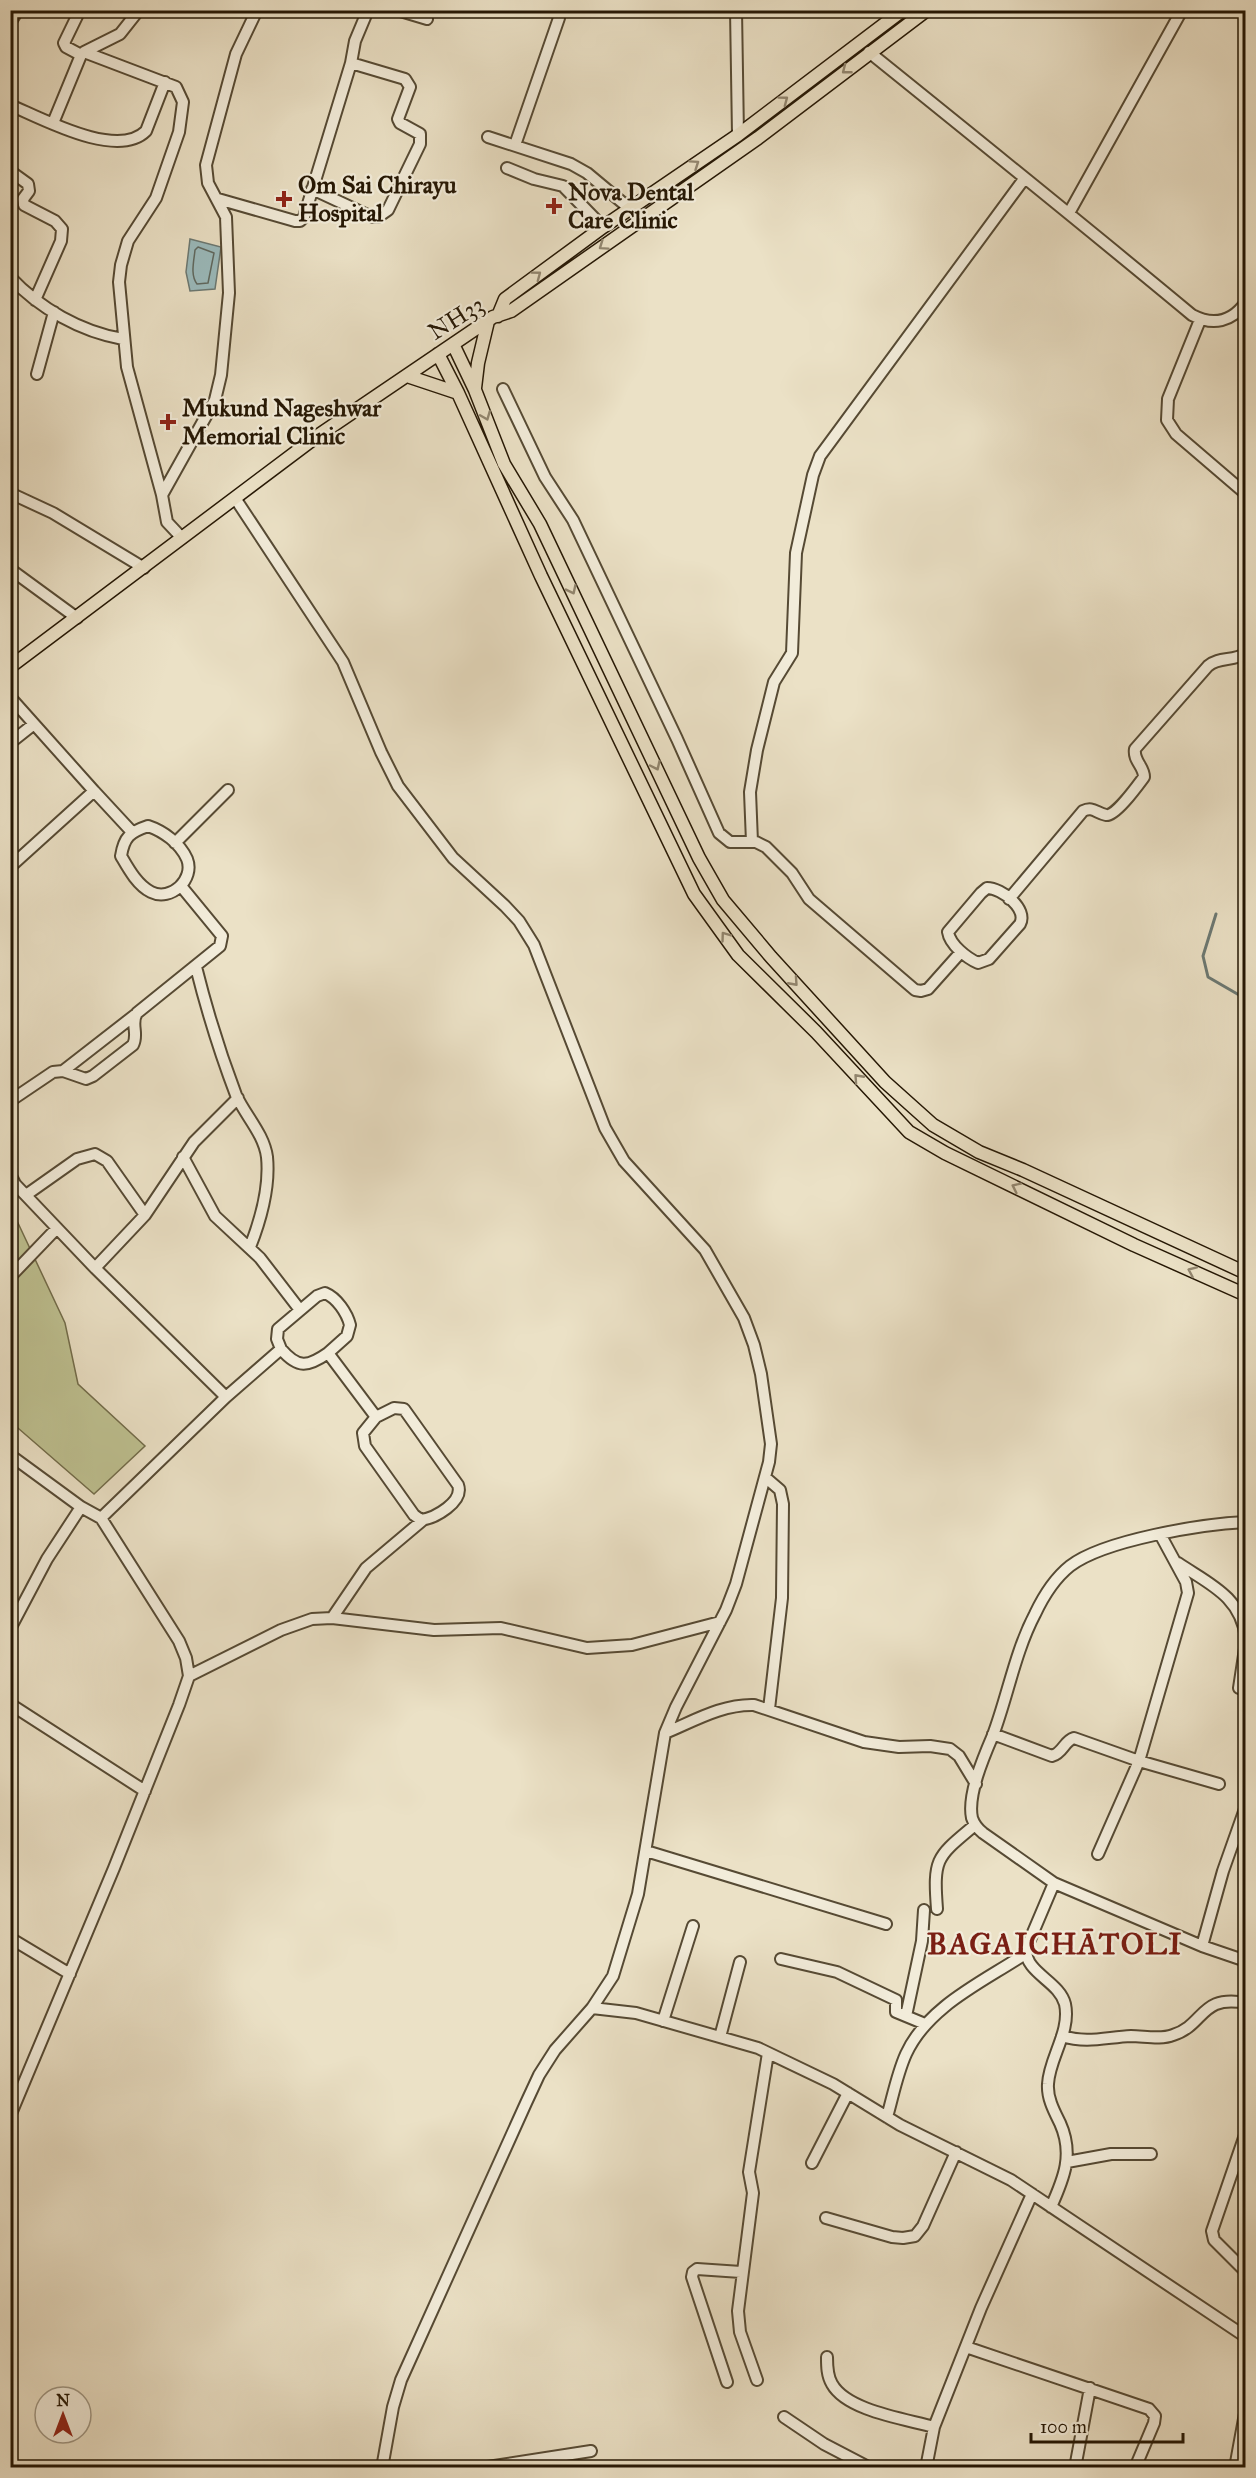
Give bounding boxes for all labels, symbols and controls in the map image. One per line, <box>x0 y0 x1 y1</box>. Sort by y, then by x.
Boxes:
one-way arrow <box>842 63 853 74</box>
one-way arrow <box>778 96 789 107</box>
one-way arrow <box>689 160 700 171</box>
place label: Om Sai Chirayu Hospital <box>298 170 457 228</box>
place label: Nova Dental Care Clinic <box>568 177 694 235</box>
marker: Om Sai Chirayu Hospital <box>275 190 293 208</box>
marker: Nova Dental Care Clinic <box>545 197 563 215</box>
one-way arrow <box>599 239 610 250</box>
one-way arrow <box>531 271 542 282</box>
street label: NH33 <box>422 289 490 347</box>
place label: Mukund Nageshwar Memorial Clinic <box>182 393 382 451</box>
one-way arrow <box>478 411 491 421</box>
marker: Mukund Nageshwar Memorial Clinic <box>159 413 177 431</box>
one-way arrow <box>565 584 577 595</box>
one-way arrow <box>649 760 661 771</box>
one-way arrow <box>721 932 732 943</box>
one-way arrow <box>787 975 798 986</box>
one-way arrow <box>854 1074 865 1085</box>
one-way arrow <box>1012 1183 1023 1195</box>
one-way arrow <box>1188 1266 1199 1278</box>
district label: BAGAICHĀTOLI <box>927 1926 1183 1962</box>
north arrow <box>33 2385 93 2445</box>
text: N <box>56 2391 70 2410</box>
scale bar <box>1031 2406 1182 2444</box>
text: 100 m <box>1040 2416 1087 2438</box>

